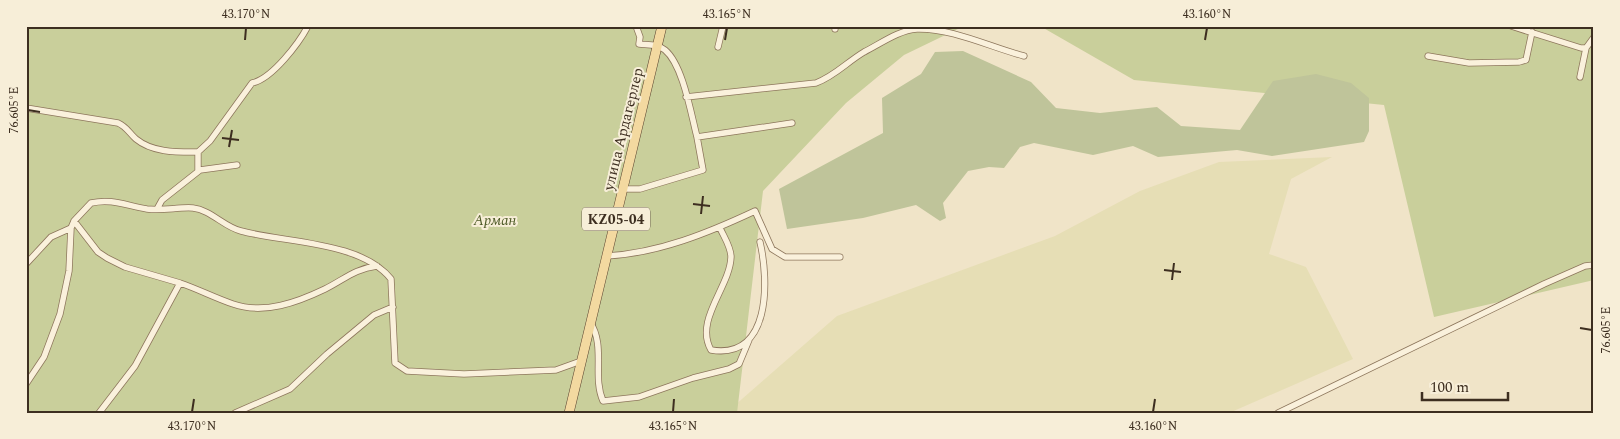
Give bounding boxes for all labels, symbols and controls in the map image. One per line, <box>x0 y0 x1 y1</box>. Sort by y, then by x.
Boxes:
text: 43.170°N <box>222 5 270 24</box>
text: 43.165°N <box>703 5 751 24</box>
text: 43.160°N <box>1183 5 1231 24</box>
street label: улица Ардагерлер <box>597 65 650 194</box>
text: 76.605°E <box>5 87 24 133</box>
road number: KZ05-04 <box>582 208 650 230</box>
park label: Арман <box>473 209 517 232</box>
text: 76.605°E <box>1597 307 1616 353</box>
scale bar <box>1422 369 1509 401</box>
text: 100 m <box>1430 376 1469 399</box>
text: 43.170°N <box>168 417 216 436</box>
text: 43.165°N <box>649 417 697 436</box>
text: 43.160°N <box>1129 417 1177 436</box>

